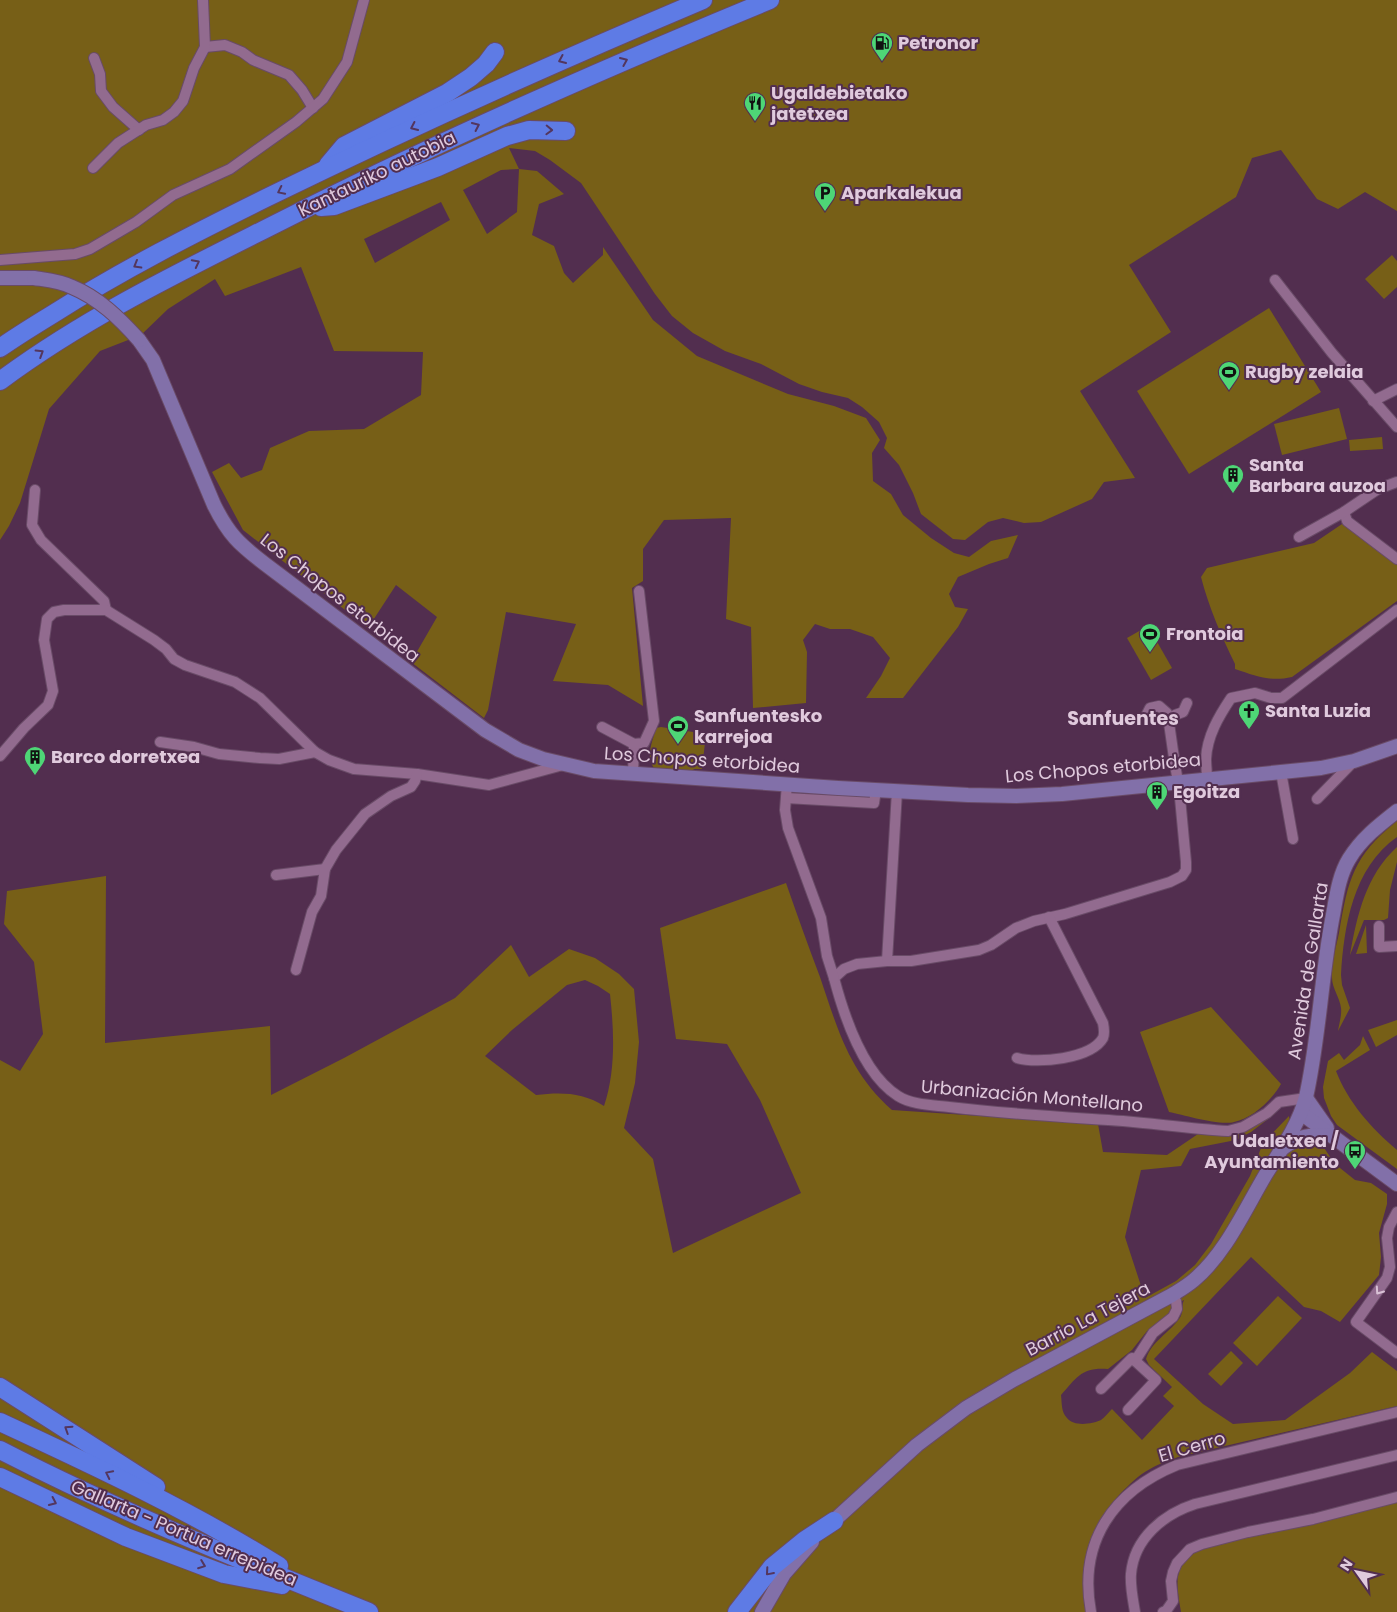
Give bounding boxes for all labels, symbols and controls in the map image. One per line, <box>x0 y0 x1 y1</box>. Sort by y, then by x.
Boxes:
place label: Petronor <box>898 30 978 55</box>
fuel station icon: Petronor <box>870 31 894 62</box>
one-way arrow <box>558 54 567 65</box>
one-way arrow <box>620 56 628 66</box>
place label: Ugaldebietako jatetxea <box>770 80 908 126</box>
restaurant icon: Ugaldebietako jatetxea <box>743 91 767 122</box>
one-way arrow <box>410 121 419 131</box>
one-way arrow <box>471 122 480 133</box>
street label: Kantauriko autobia <box>294 125 460 222</box>
one-way arrow <box>545 125 553 136</box>
place label: Aparkalekua <box>841 180 962 205</box>
parking icon: Aparkalekua <box>813 181 837 212</box>
one-way arrow <box>277 185 286 195</box>
one-way arrow <box>133 259 142 269</box>
one-way arrow <box>191 259 200 269</box>
one-way arrow <box>35 350 44 360</box>
place label: Rugby zelaia <box>1245 359 1364 384</box>
sports icon: Rugby zelaia <box>1217 360 1241 391</box>
place label: Santa Barbara auzoa <box>1249 452 1386 498</box>
building icon: Santa Barbara auzoa <box>1221 463 1245 494</box>
street label: Los Chopos etorbidea <box>255 527 425 668</box>
place label: Frontoia <box>1166 621 1243 646</box>
sports icon: Frontoia <box>1138 622 1162 653</box>
place label: Santa Luzia <box>1265 698 1371 723</box>
church icon: Santa Luzia <box>1237 699 1261 730</box>
place label: Sanfuentesko karrejoa <box>694 703 822 749</box>
district label: Sanfuentes <box>1067 705 1179 732</box>
sports icon: Sanfuentesko karrejoa <box>666 714 690 745</box>
street label: Los Chopos etorbidea <box>603 740 801 779</box>
place label: Barco dorretxea <box>51 744 200 769</box>
building icon: Barco dorretxea <box>23 745 47 776</box>
street label: Los Chopos etorbidea <box>1004 746 1202 789</box>
place label: Egoitza <box>1173 779 1240 804</box>
building icon: Egoitza <box>1145 780 1169 811</box>
street label: Avenida de Gallarta <box>1281 880 1334 1061</box>
street label: Urbanización Montellano <box>920 1073 1144 1118</box>
place label: Udaletxea / Ayuntamiento <box>1204 1128 1339 1174</box>
bus stop icon: Udaletxea / Ayuntamiento <box>1343 1139 1367 1170</box>
street label: Barrio La Tejera <box>1021 1275 1154 1362</box>
one-way arrow <box>1376 1285 1385 1295</box>
one-way arrow <box>64 1425 73 1435</box>
street label: El Cerro <box>1156 1425 1228 1468</box>
one-way arrow <box>105 1470 114 1480</box>
street label: Gallarta - Portua errepidea <box>67 1473 301 1592</box>
one-way arrow <box>48 1495 57 1506</box>
north arrow <box>1332 1547 1382 1597</box>
text: N <box>1335 1555 1357 1575</box>
one-way arrow <box>197 1559 206 1569</box>
one-way arrow <box>765 1566 774 1575</box>

